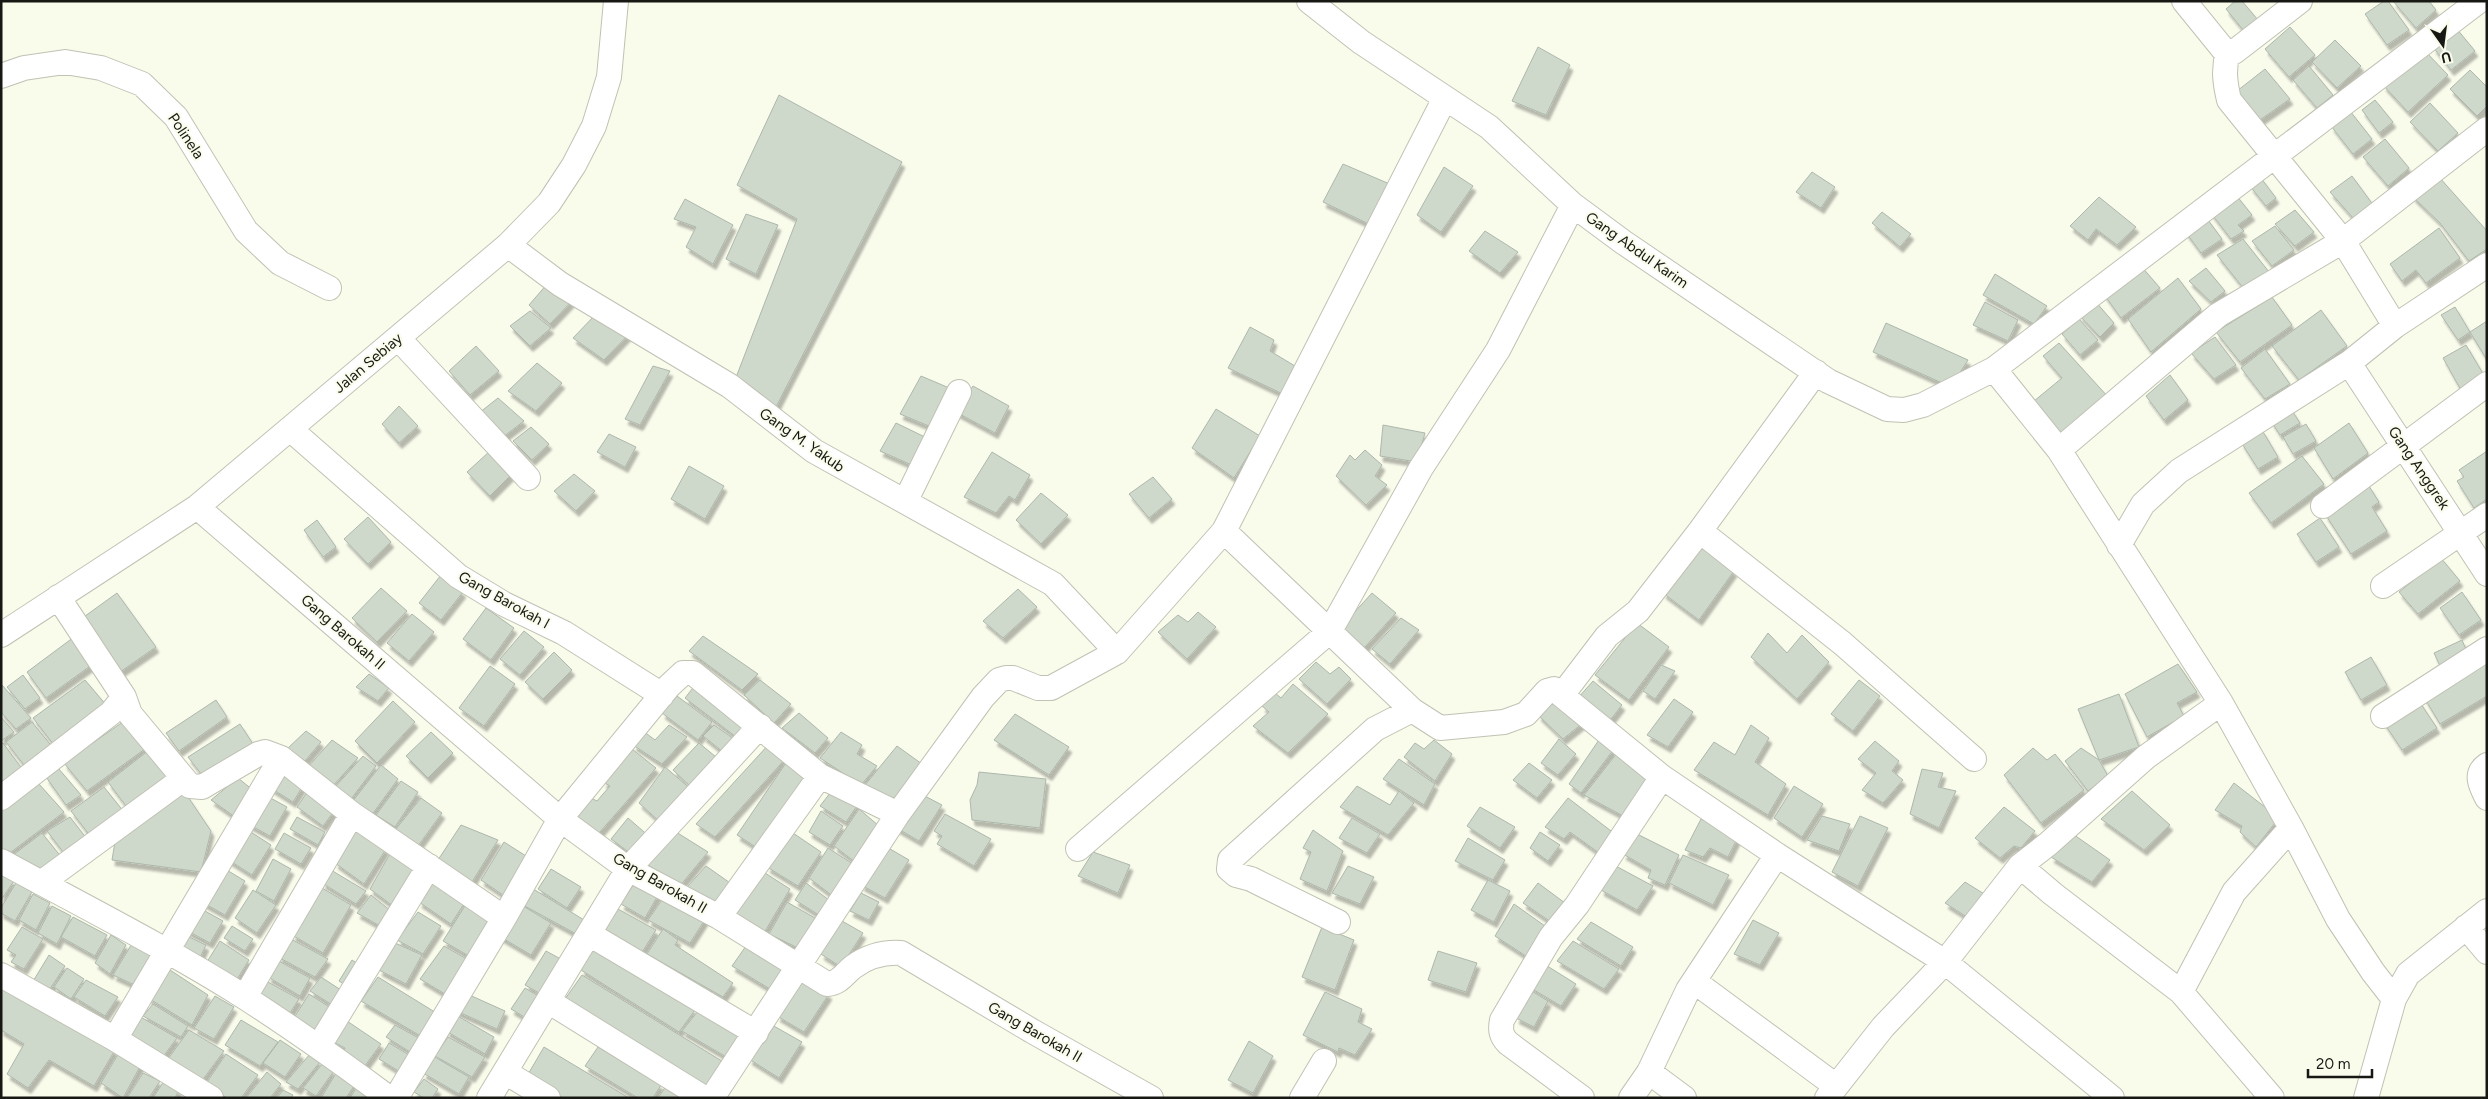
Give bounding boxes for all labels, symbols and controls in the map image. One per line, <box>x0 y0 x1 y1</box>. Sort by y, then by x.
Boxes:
north arrow <box>2418 20 2468 70</box>
text: U <box>2439 48 2453 67</box>
street label: Polinela <box>164 110 208 162</box>
street label: Gang Abdul Karim <box>1582 208 1692 292</box>
street label: Jalan Sebiay <box>330 329 406 397</box>
street label: Gang M. Yakub <box>756 404 848 476</box>
street label: Gang Anggrek <box>2385 423 2454 514</box>
street label: Gang Barokah I <box>455 568 553 632</box>
street label: Gang Barokah II <box>297 591 389 673</box>
street label: Gang Barokah II <box>610 849 710 917</box>
street label: Gang Barokah II <box>985 998 1085 1066</box>
scale bar <box>2308 1046 2372 1078</box>
text: 20 m <box>2316 1055 2350 1073</box>

